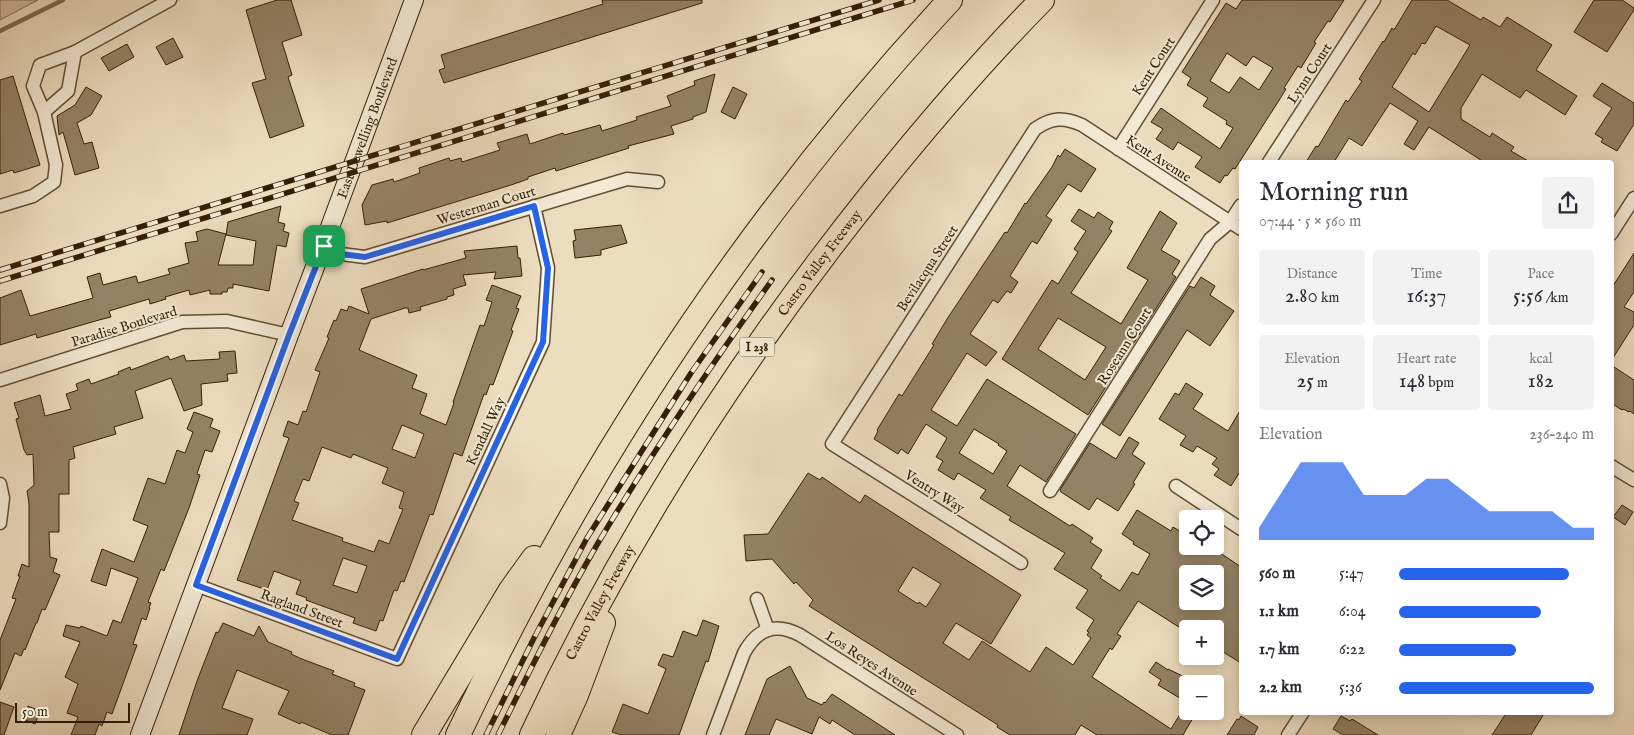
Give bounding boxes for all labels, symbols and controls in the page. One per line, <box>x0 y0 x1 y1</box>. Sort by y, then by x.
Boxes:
street label: Kent Court <box>1128 34 1180 99</box>
street label: Lynn Court <box>1283 39 1336 107</box>
street label: East Lewelling Boulevard <box>333 55 402 201</box>
street label: Kent Avenue <box>1122 131 1195 187</box>
text: Morning run <box>1259 175 1409 210</box>
button: share <box>1542 177 1594 229</box>
street label: Westerman Court <box>435 182 538 230</box>
street label: Castro Valley Freeway <box>774 206 866 320</box>
text: 07:44 · 5 × 560 m <box>1259 212 1361 232</box>
street label: Bevilacqua Street <box>893 222 963 315</box>
pin <box>303 225 345 267</box>
icon: arrive <box>310 232 338 260</box>
text: Distance <box>1287 265 1337 283</box>
text: Time <box>1411 265 1442 283</box>
text: Pace <box>1528 265 1554 283</box>
text: 2.80 <box>1285 283 1318 310</box>
text: 16:37 <box>1407 283 1446 310</box>
text: 5:56 <box>1513 283 1543 310</box>
text: km <box>1318 289 1339 307</box>
text: /km <box>1543 289 1569 307</box>
street label: Paradise Boulevard <box>69 302 180 352</box>
street label: Roseann Court <box>1094 304 1156 389</box>
road number: I 238 <box>740 338 774 357</box>
text: Elevation <box>1284 350 1340 368</box>
text: Heart rate <box>1397 350 1456 368</box>
text: kcal <box>1529 350 1553 368</box>
text: 25 <box>1297 368 1314 395</box>
text: 148 <box>1399 368 1425 395</box>
text: 182 <box>1528 368 1554 395</box>
text: m <box>1314 374 1328 392</box>
text: bpm <box>1425 374 1454 392</box>
street label: Kendall Way <box>462 394 510 469</box>
text: Elevation <box>1259 425 1322 445</box>
text: 236–240 m <box>1529 425 1594 445</box>
street label: Ventry Way <box>900 466 968 517</box>
map controls <box>1179 510 1224 720</box>
button: locate <box>1179 510 1224 555</box>
street label: Castro Valley Freeway <box>562 542 639 663</box>
text: 560 m <box>1259 564 1295 584</box>
text: 5:47 <box>1339 564 1364 584</box>
button: layers <box>1179 565 1224 610</box>
street label: Ragland Street <box>258 586 346 632</box>
text: 1.1 km <box>1259 602 1299 622</box>
text: 6:04 <box>1339 602 1366 622</box>
button: + <box>1179 620 1224 665</box>
street label: Los Reyes Avenue <box>822 627 921 701</box>
text: 1.7 km <box>1259 640 1299 660</box>
text: 6:22 <box>1339 640 1365 660</box>
button: − <box>1179 675 1224 720</box>
text: 2.2 km <box>1259 678 1302 698</box>
text: 5:36 <box>1339 678 1362 698</box>
scale bar <box>15 700 130 723</box>
text: 50 m <box>22 703 48 721</box>

